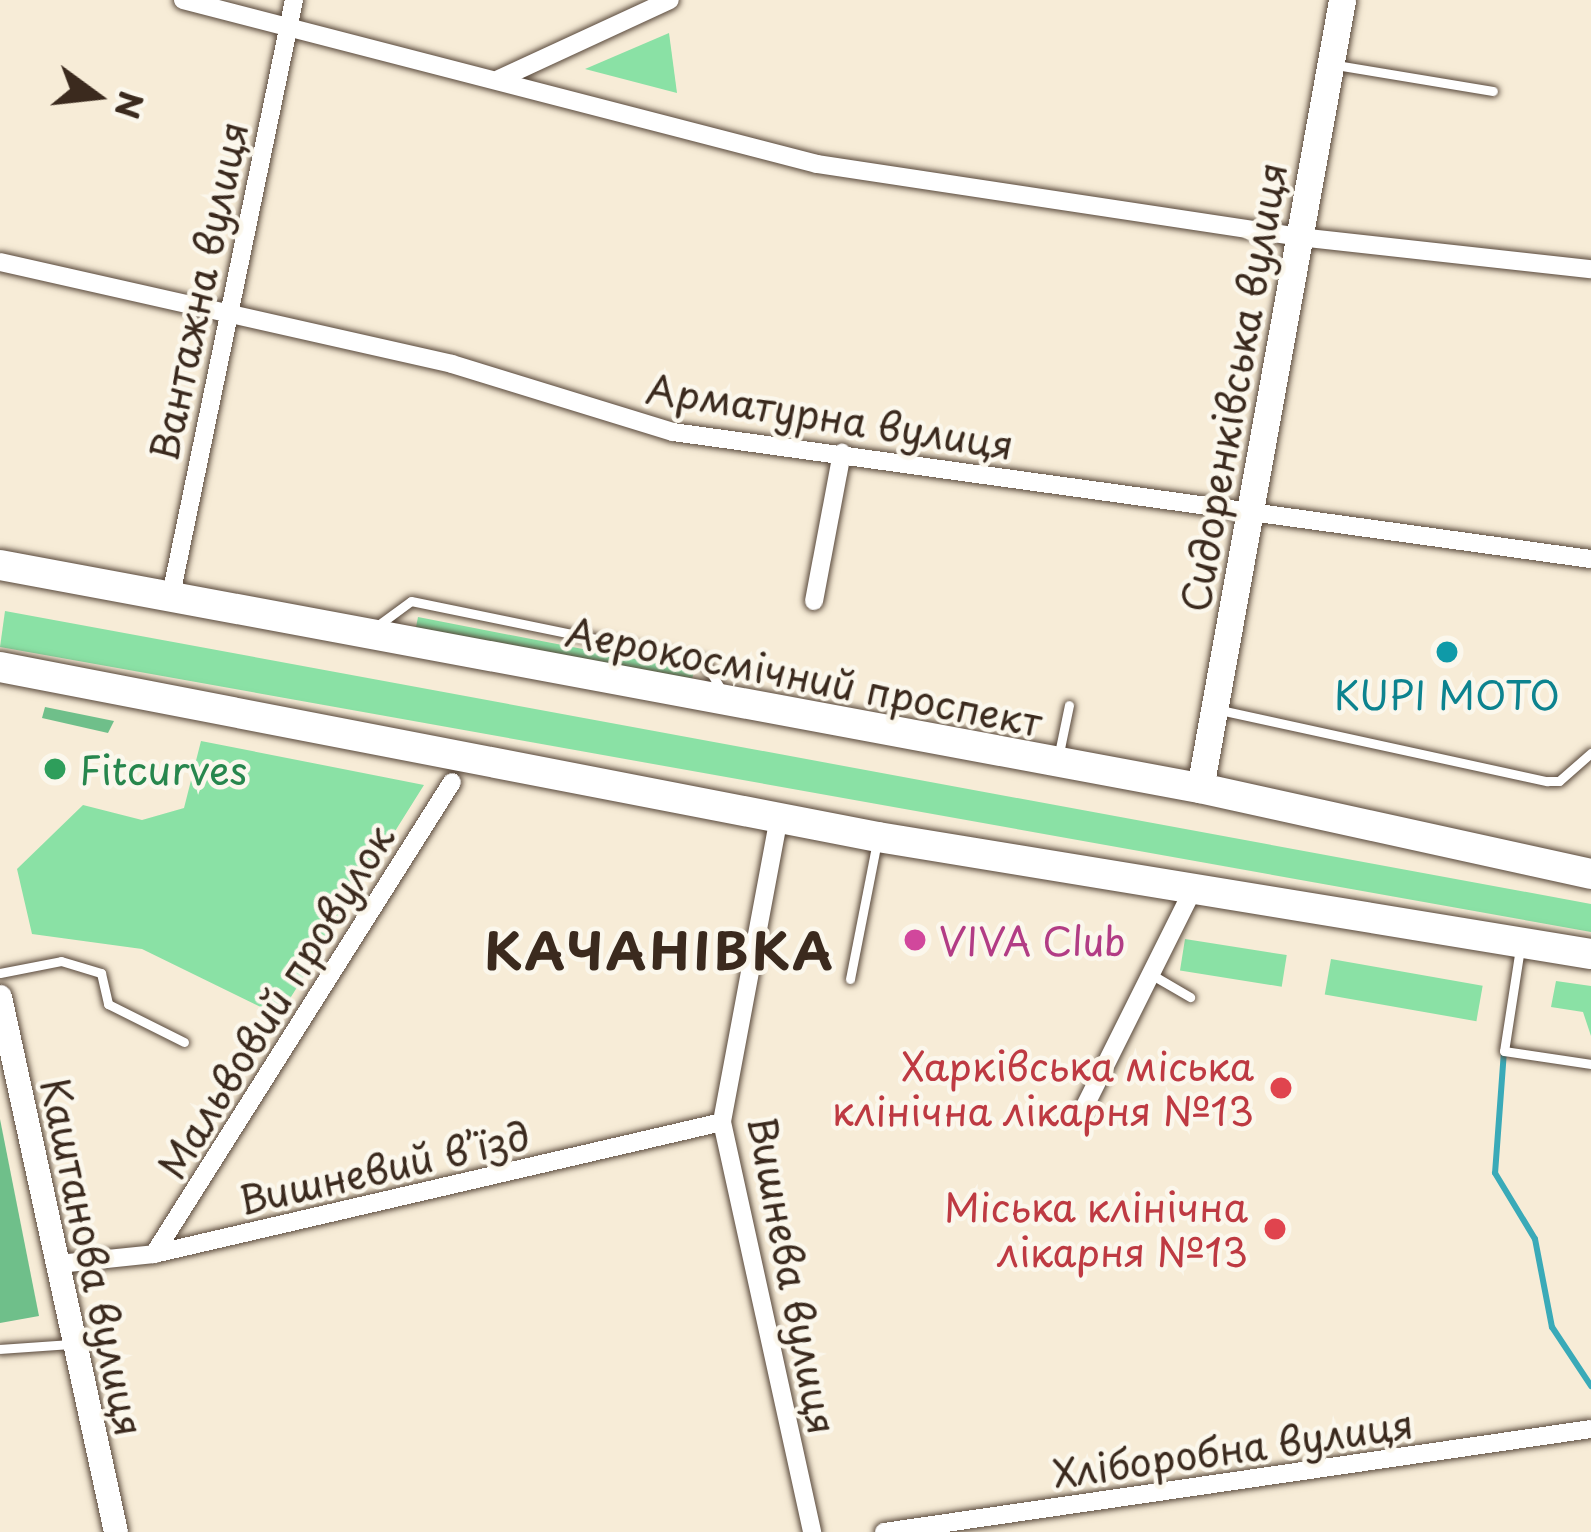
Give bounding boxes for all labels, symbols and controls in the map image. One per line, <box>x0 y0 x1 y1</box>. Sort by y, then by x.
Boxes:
north arrow <box>36 36 156 156</box>
text: N <box>103 86 158 124</box>
street label: Вантажна вулиця <box>139 116 257 466</box>
street label: Сидоренківська вулиця <box>1170 158 1296 616</box>
street label: Арматурна вулиця <box>642 364 1018 468</box>
street label: Аерокосмічний проспект <box>562 607 1046 745</box>
marker: KUPI MOTO <box>1434 639 1460 665</box>
place label: KUPI MOTO <box>1334 671 1560 717</box>
place label: Fitcurves <box>79 746 247 792</box>
marker: Fitcurves <box>42 756 68 782</box>
street label: Мальвовий провулок <box>147 816 403 1186</box>
place label: VIVA Club <box>939 917 1128 963</box>
district label: КАЧАНІВКА <box>486 918 834 980</box>
marker: VIVA Club <box>902 927 928 953</box>
place label: Харківська міська клінічна лікарня №13 <box>830 1043 1254 1134</box>
marker: Харківська міська клінічна лікарня №13 <box>1265 1072 1297 1104</box>
street label: Каштанова вулиця <box>32 1073 154 1441</box>
street label: Вишневий в’їзд <box>235 1111 533 1223</box>
street label: Вишнева вулиця <box>739 1111 847 1439</box>
place label: Міська клінічна лікарня №13 <box>943 1184 1248 1275</box>
marker: Міська клінічна лікарня №13 <box>1259 1213 1291 1245</box>
street label: Хліборобна вулиця <box>1049 1399 1417 1497</box>

